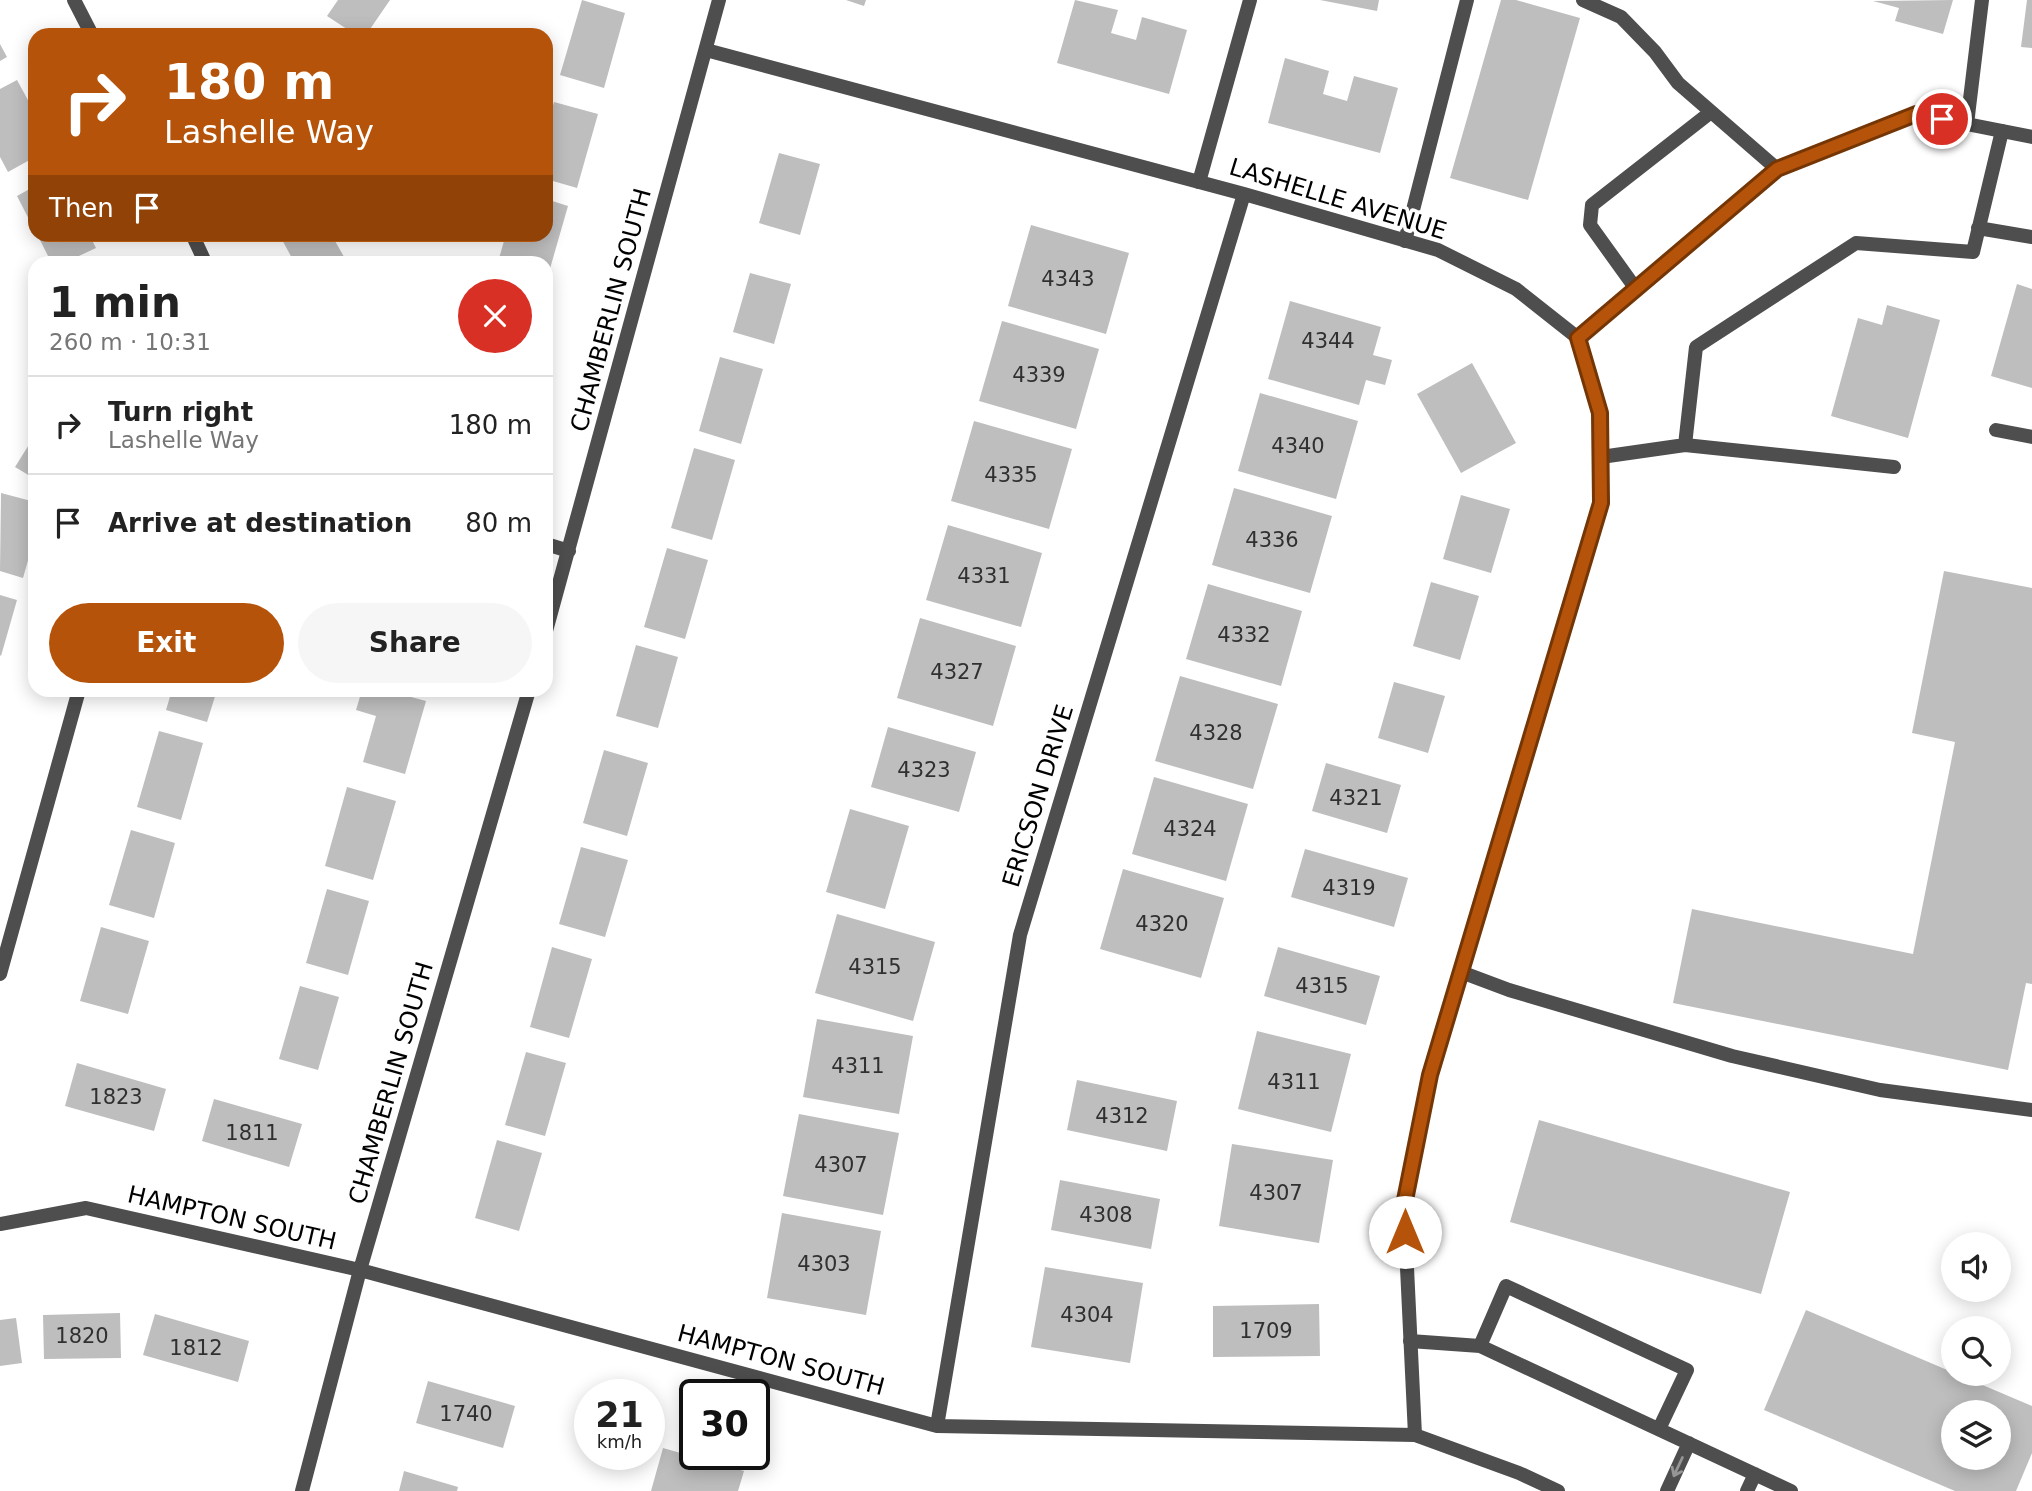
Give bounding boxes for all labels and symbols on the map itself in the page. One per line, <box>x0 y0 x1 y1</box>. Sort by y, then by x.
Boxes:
pin <box>1912 89 1972 149</box>
street label: LASHELLE AVENUE <box>1226 153 1450 245</box>
street label: CHAMBERLIN SOUTH <box>565 185 657 435</box>
house number: 4343 <box>1041 267 1095 291</box>
house number: 4344 <box>1301 329 1355 353</box>
house number: 4339 <box>1012 363 1066 387</box>
house number: 4340 <box>1271 434 1325 458</box>
house number: 4335 <box>984 463 1038 487</box>
house number: 4336 <box>1245 528 1299 552</box>
house number: 4331 <box>957 564 1011 588</box>
house number: 4332 <box>1217 623 1271 647</box>
house number: 4327 <box>930 660 984 684</box>
street label: ERICSON DRIVE <box>997 701 1079 891</box>
house number: 4328 <box>1189 721 1243 745</box>
house number: 4323 <box>897 758 951 782</box>
house number: 4321 <box>1329 786 1383 810</box>
house number: 4324 <box>1163 817 1217 841</box>
house number: 4319 <box>1322 876 1376 900</box>
house number: 4320 <box>1135 912 1189 936</box>
house number: 4315 <box>848 955 902 979</box>
street label: CHAMBERLIN SOUTH <box>343 959 439 1207</box>
house number: 4315 <box>1295 974 1349 998</box>
house number: 4311 <box>831 1054 885 1078</box>
house number: 4311 <box>1267 1070 1321 1094</box>
house number: 1823 <box>89 1085 143 1109</box>
house number: 4312 <box>1095 1104 1149 1128</box>
house number: 1811 <box>225 1121 279 1145</box>
house number: 4307 <box>814 1153 868 1177</box>
street label: HAMPTON SOUTH <box>125 1180 339 1256</box>
house number: 4307 <box>1249 1181 1303 1205</box>
position arrow <box>1368 1195 1442 1269</box>
house number: 4308 <box>1079 1203 1133 1227</box>
house number: 4303 <box>797 1252 851 1276</box>
house number: 4304 <box>1060 1303 1114 1327</box>
street label: HAMPTON SOUTH <box>674 1319 888 1401</box>
house number: 1709 <box>1239 1319 1293 1343</box>
house number: 1820 <box>55 1324 109 1348</box>
house number: 1812 <box>169 1336 223 1360</box>
speed limit sign: 30 <box>679 1379 770 1470</box>
house number: 1740 <box>439 1402 493 1426</box>
one-way arrow <box>1671 1456 1684 1477</box>

